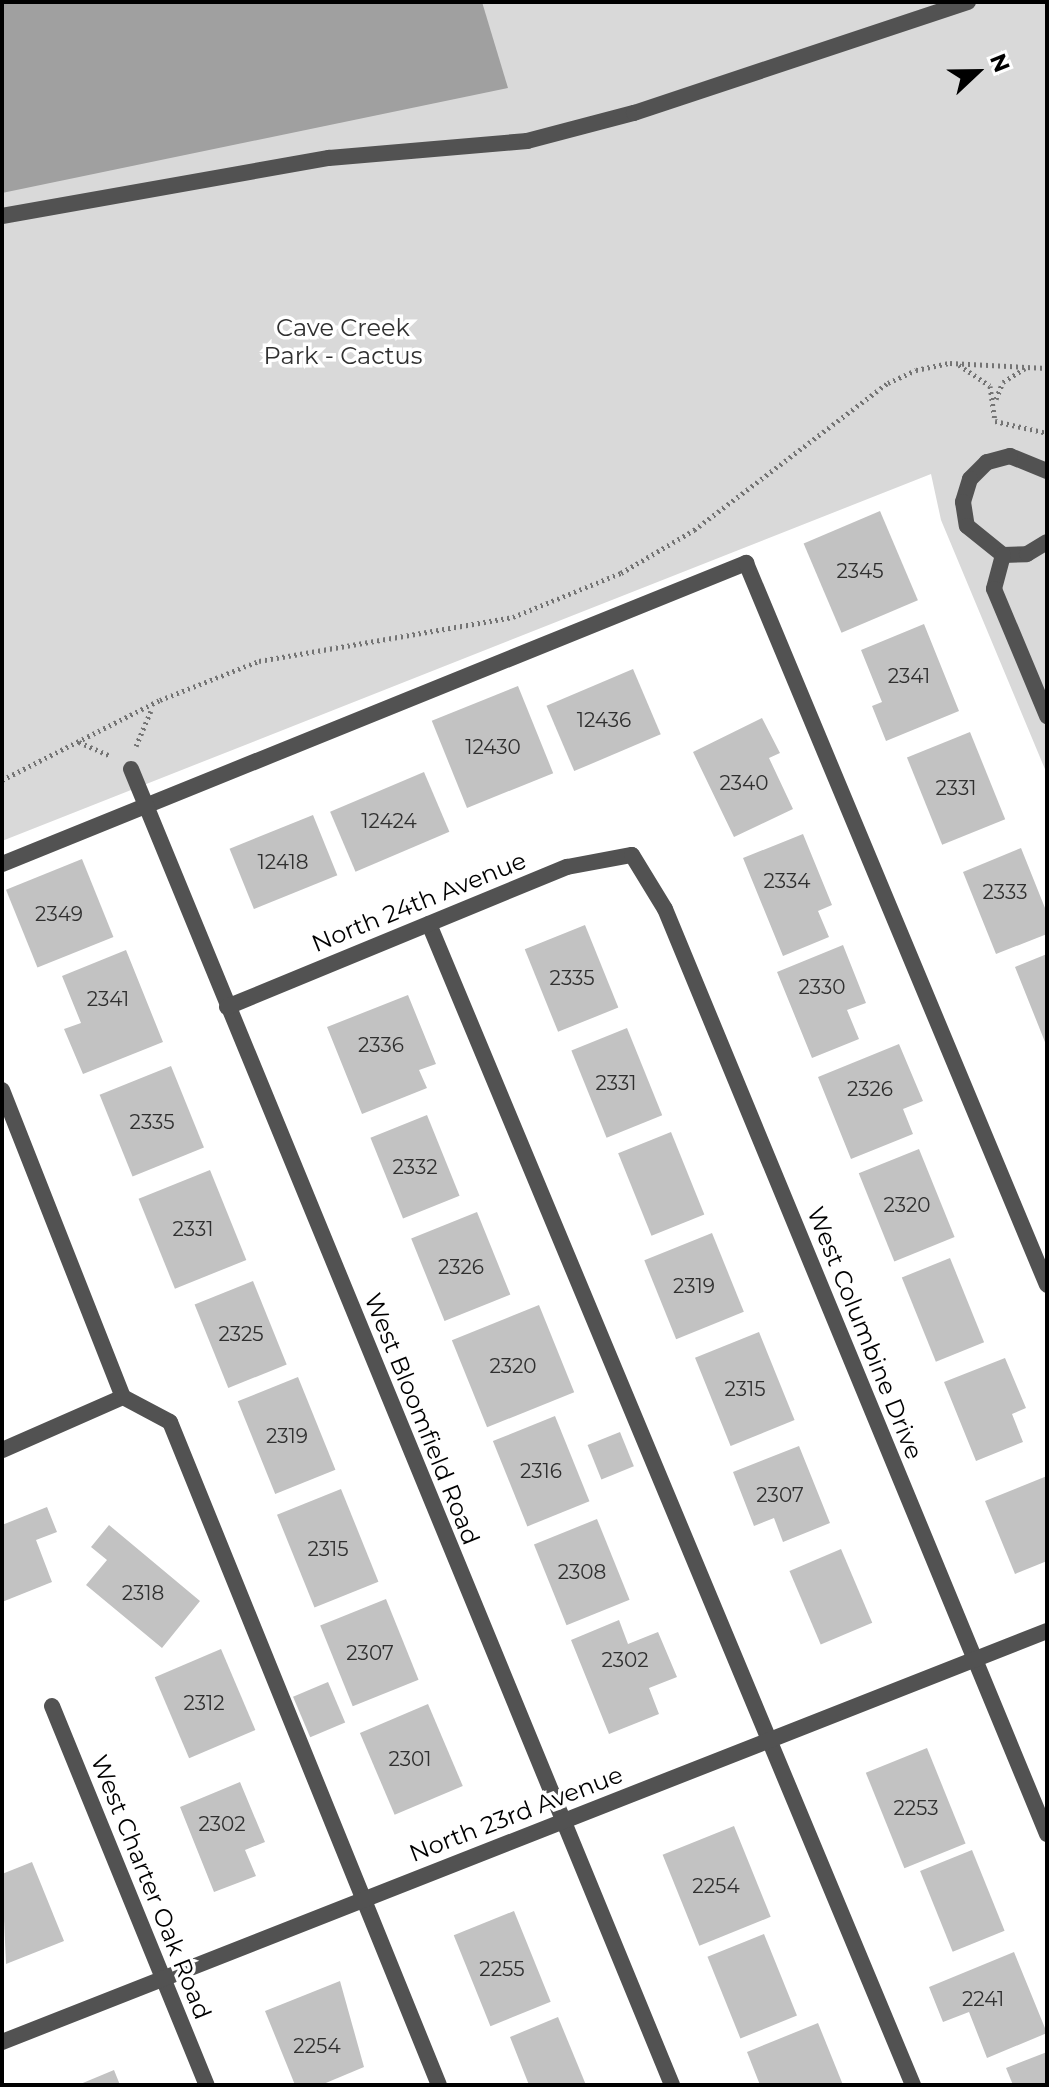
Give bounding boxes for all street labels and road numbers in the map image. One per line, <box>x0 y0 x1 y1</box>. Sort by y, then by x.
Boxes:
street label: North 24th Avenue <box>308 846 530 958</box>
street label: West Columbine Drive <box>801 1203 929 1463</box>
street label: West Bloomfield Road <box>358 1289 486 1549</box>
street label: West Charter Oak Road <box>85 1751 217 2023</box>
street label: North 23rd Avenue <box>405 1760 627 1868</box>

